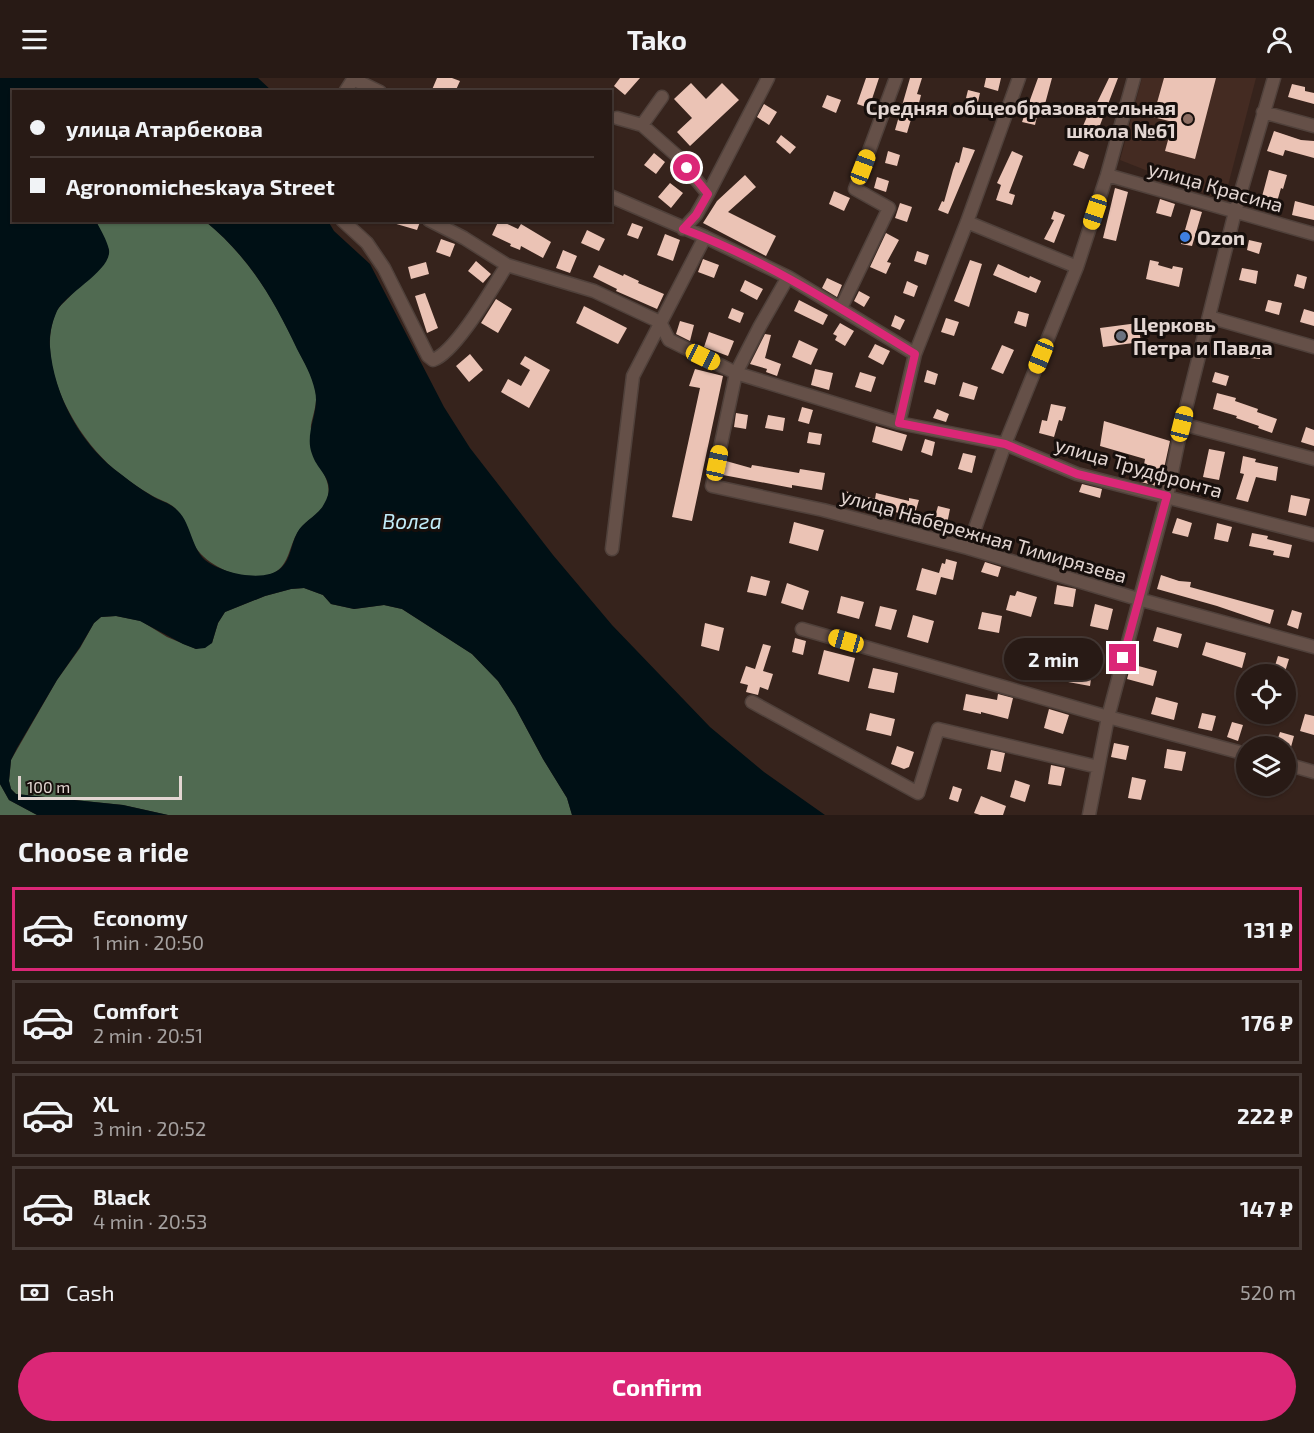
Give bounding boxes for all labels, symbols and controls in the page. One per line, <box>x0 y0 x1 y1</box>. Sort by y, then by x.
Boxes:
icon: menu <box>18 23 51 56</box>
text: Tako <box>627 23 687 55</box>
icon: person <box>1263 23 1296 56</box>
place label: Средняя общеобразовательная школа №61 <box>866 95 1176 142</box>
marker: Средняя общеобразовательная школа №61 <box>1181 112 1195 126</box>
text: улица Атарбекова <box>66 115 263 141</box>
car <box>848 147 878 187</box>
route start <box>673 154 700 181</box>
street label: улица Красина <box>1145 155 1286 218</box>
text: Agronomicheskaya Street <box>66 173 335 199</box>
car <box>1081 192 1109 232</box>
place label: Ozon <box>1197 225 1245 249</box>
marker: Ozon <box>1178 230 1192 244</box>
place label: Церковь Петра и Павла <box>1133 312 1273 359</box>
marker: Церковь Петра и Павла <box>1114 329 1128 343</box>
car <box>1026 336 1056 376</box>
car <box>683 341 723 373</box>
car <box>1169 404 1195 444</box>
street label: улица Трудфронта <box>1052 432 1226 503</box>
car <box>704 444 730 482</box>
street label: улица Набережная Тимирязева <box>838 483 1130 588</box>
water label: Волга <box>382 508 442 533</box>
car <box>826 627 866 655</box>
callout: 2 min <box>1003 637 1102 679</box>
route end <box>1109 644 1136 671</box>
text: 2 min <box>1028 647 1079 671</box>
map controls <box>1236 664 1296 796</box>
button: locate <box>1236 664 1296 724</box>
button: layers <box>1236 736 1296 796</box>
scale bar <box>18 773 182 800</box>
text: 100 m <box>27 777 70 796</box>
text: Choose a ride <box>18 835 189 867</box>
icon: car <box>21 902 75 956</box>
text: Economy <box>93 904 188 930</box>
text: 131 ₽ <box>1244 916 1293 942</box>
text: 1 min · 20:50 <box>93 930 204 954</box>
icon: car <box>21 995 75 1049</box>
text: Comfort <box>93 997 178 1023</box>
text: 176 ₽ <box>1241 1009 1293 1035</box>
text: 2 min · 20:51 <box>93 1023 203 1047</box>
icon: car <box>21 1088 75 1142</box>
text: XL <box>93 1090 119 1116</box>
text: 222 ₽ <box>1237 1102 1293 1128</box>
text: 3 min · 20:52 <box>93 1116 206 1140</box>
icon: car <box>21 1181 75 1235</box>
text: Black <box>93 1183 150 1209</box>
text: 147 ₽ <box>1240 1195 1293 1221</box>
text: 4 min · 20:53 <box>93 1209 207 1233</box>
icon: cash <box>18 1276 51 1309</box>
text: Cash <box>66 1279 115 1305</box>
text: 520 m <box>1240 1280 1296 1304</box>
button: Confirm <box>18 1352 1296 1421</box>

